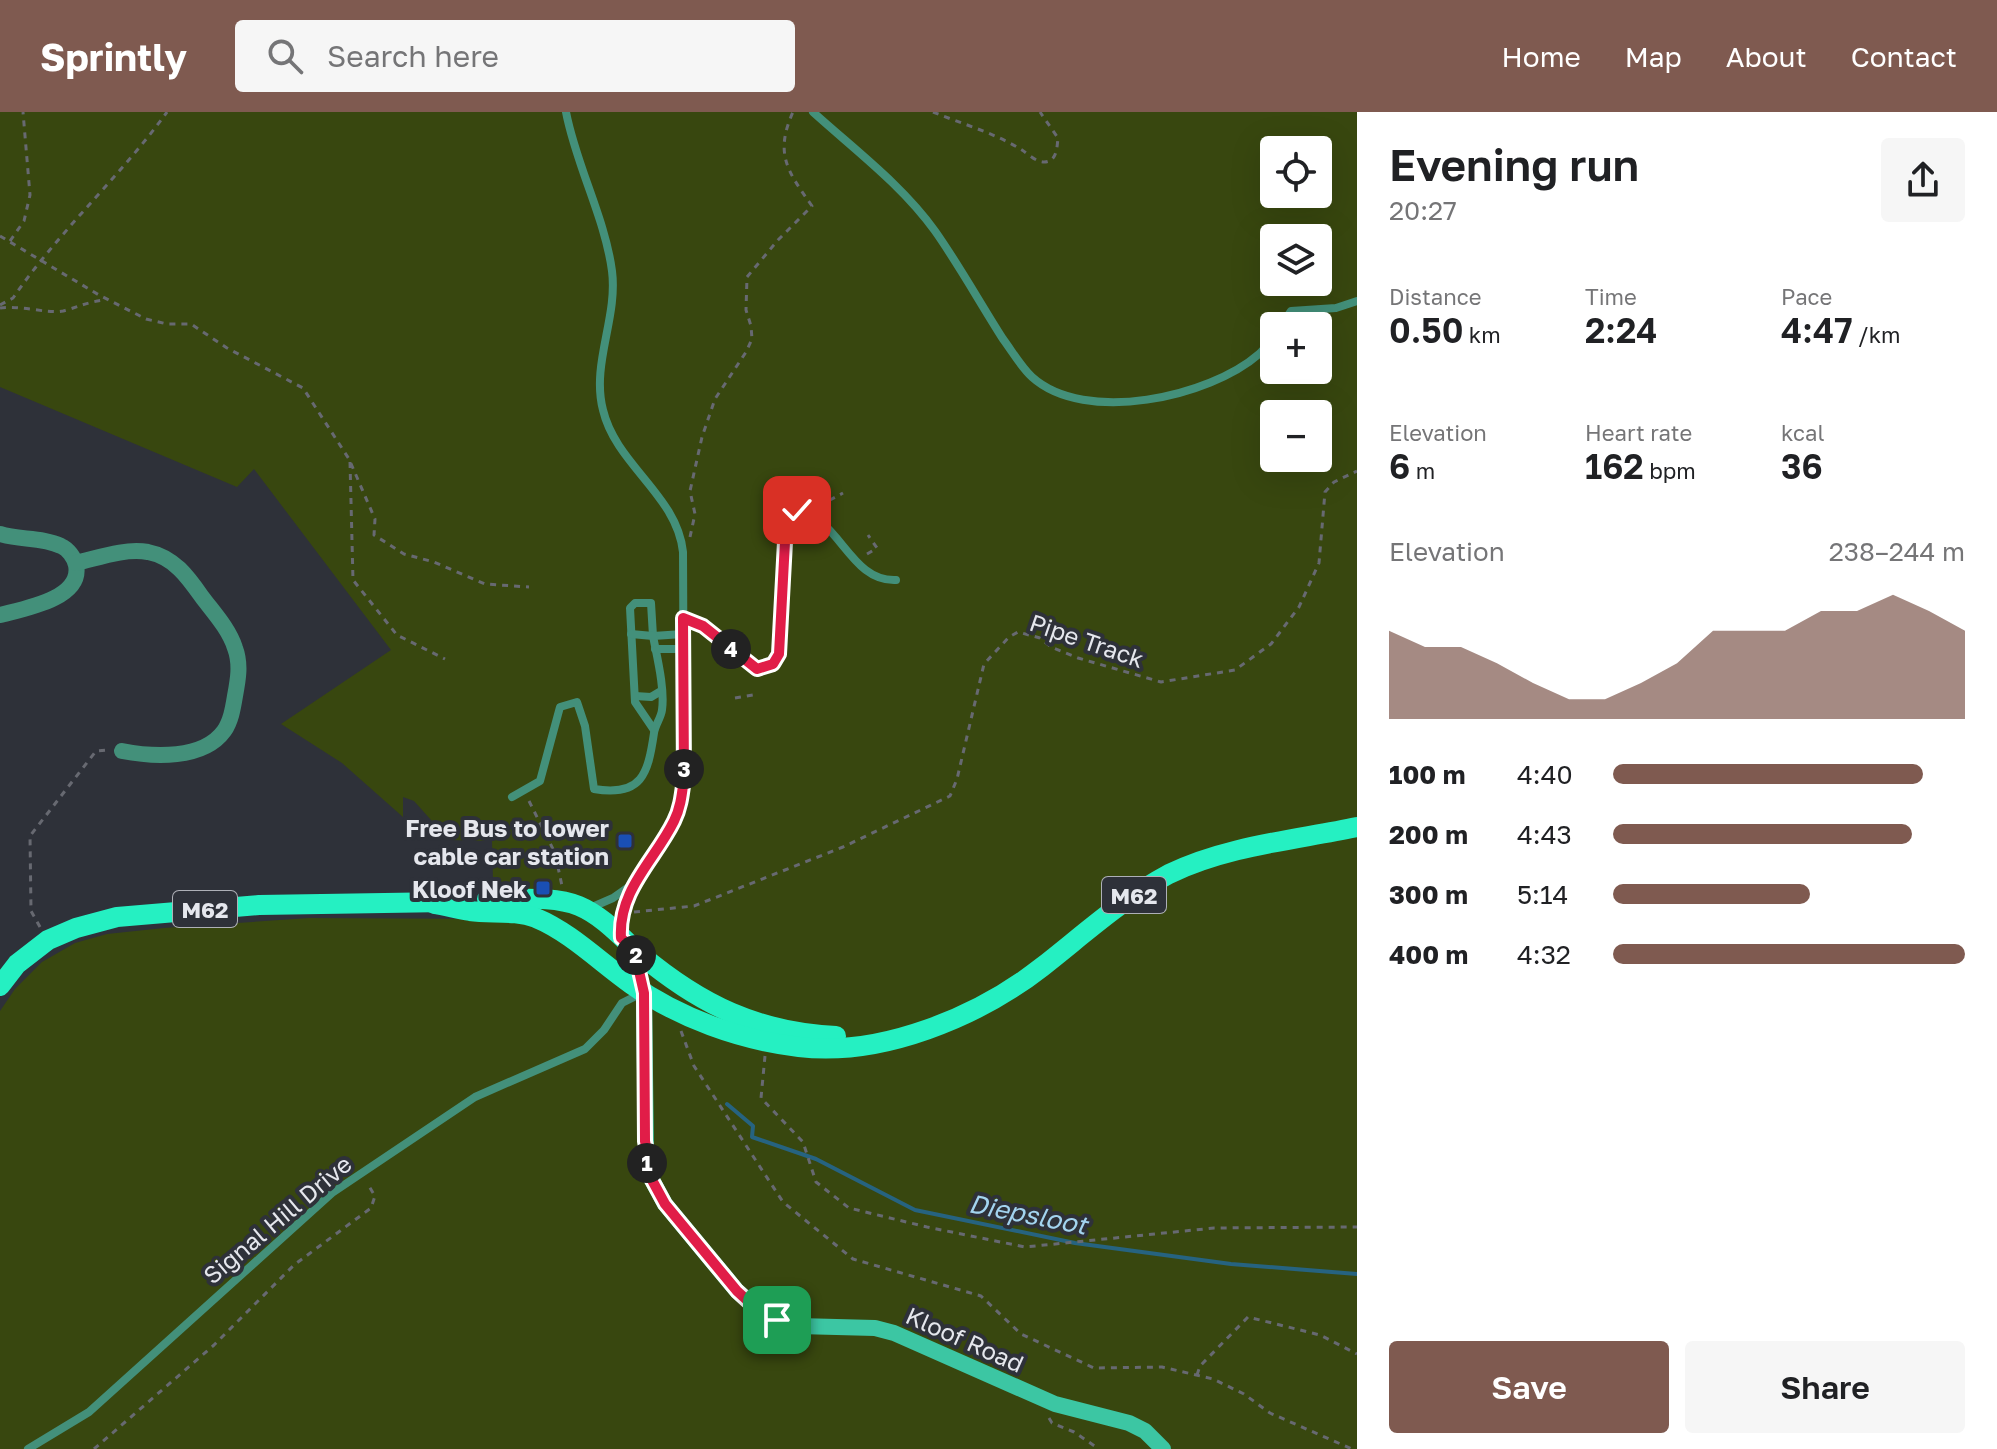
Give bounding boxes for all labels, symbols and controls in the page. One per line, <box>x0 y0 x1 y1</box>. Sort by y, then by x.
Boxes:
search box <box>235 20 795 92</box>
text: Sprintly <box>40 34 187 79</box>
icon: search <box>263 34 307 78</box>
text: Search here <box>327 38 499 74</box>
text: Home <box>1502 40 1581 73</box>
text: Map <box>1625 40 1682 73</box>
text: About <box>1726 40 1807 73</box>
text: Contact <box>1851 40 1957 73</box>
map controls <box>1260 136 1332 472</box>
button: locate <box>1260 136 1332 208</box>
text: Evening run <box>1389 138 1639 191</box>
button: share <box>1881 138 1965 222</box>
text: 20:27 <box>1389 195 1457 226</box>
button: layers <box>1260 224 1332 296</box>
text: Distance <box>1389 283 1481 310</box>
text: Time <box>1585 283 1637 310</box>
text: Pace <box>1781 283 1832 310</box>
text: 0.50 <box>1389 310 1463 350</box>
text: 2:24 <box>1585 310 1658 350</box>
text: 4:47 <box>1781 310 1853 350</box>
button: + <box>1260 312 1332 384</box>
text: km <box>1463 321 1501 348</box>
text: /km <box>1853 321 1901 348</box>
button: − <box>1260 400 1332 472</box>
text: Elevation <box>1389 419 1487 446</box>
text: Heart rate <box>1585 419 1692 446</box>
text: kcal <box>1781 419 1824 446</box>
text: 6 <box>1389 446 1410 486</box>
text: 162 <box>1585 446 1644 486</box>
text: 36 <box>1781 446 1823 486</box>
text: m <box>1410 457 1435 484</box>
text: bpm <box>1644 457 1696 484</box>
pin <box>763 476 831 544</box>
icon: check <box>775 488 819 532</box>
text: Elevation <box>1389 536 1505 567</box>
text: 238–244 m <box>1829 536 1965 567</box>
street label: Pipe Track <box>1026 607 1148 673</box>
pin: 4 <box>711 629 751 669</box>
text: 4 <box>724 635 738 662</box>
pin: 3 <box>664 749 704 789</box>
text: 3 <box>677 755 691 782</box>
text: 100 m <box>1389 759 1465 790</box>
text: 4:40 <box>1517 759 1573 790</box>
place label: Free Bus to lower cable car station <box>405 813 609 870</box>
text: 200 m <box>1389 819 1468 850</box>
text: 4:43 <box>1517 819 1572 850</box>
marker: Free Bus to lower cable car station <box>616 832 634 850</box>
place label: Kloof Nek <box>412 874 527 903</box>
road number: M62 <box>1102 877 1166 913</box>
marker: Kloof Nek <box>534 879 552 897</box>
text: 300 m <box>1389 879 1468 910</box>
text: 5:14 <box>1517 879 1568 910</box>
road number: M62 <box>173 891 237 927</box>
pin: 2 <box>616 935 656 975</box>
text: 400 m <box>1389 939 1468 970</box>
text: 4:32 <box>1517 939 1571 970</box>
text: 2 <box>629 941 643 968</box>
pin: 1 <box>627 1143 667 1183</box>
street label: Signal Hill Drive <box>197 1149 357 1289</box>
text: 1 <box>641 1149 653 1176</box>
water label: Diepsloot <box>966 1187 1092 1241</box>
pin <box>743 1286 811 1354</box>
icon: arrive <box>755 1298 799 1342</box>
street label: Kloof Road <box>902 1300 1028 1378</box>
button: Save <box>1389 1341 1669 1433</box>
button: Share <box>1685 1341 1965 1433</box>

